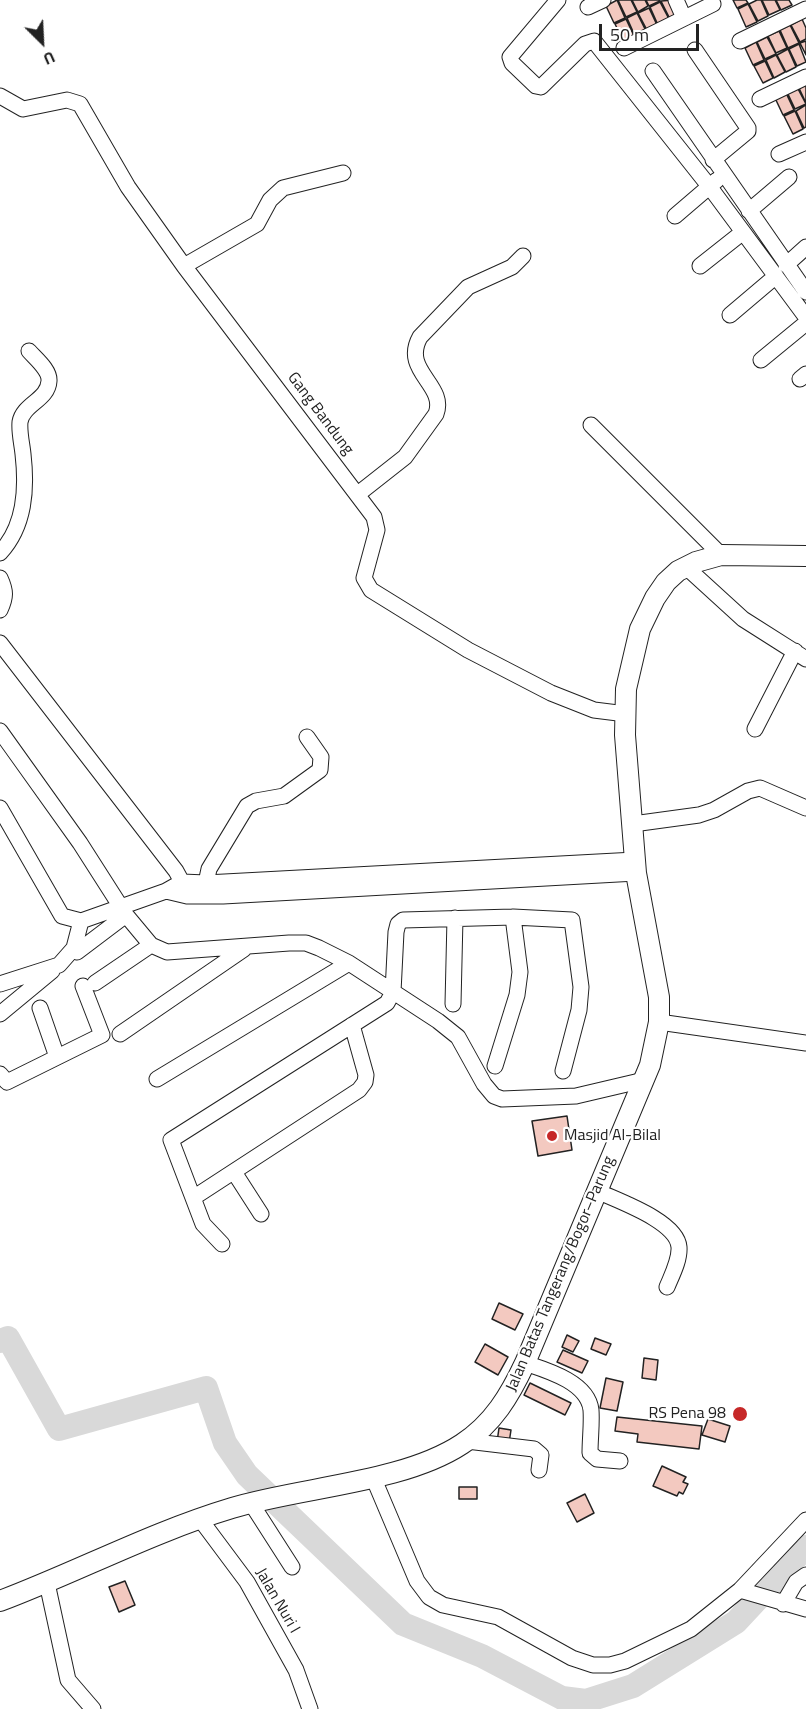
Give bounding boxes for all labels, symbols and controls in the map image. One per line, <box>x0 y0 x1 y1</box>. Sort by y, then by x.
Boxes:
north arrow <box>12 12 72 72</box>
scale bar <box>602 12 702 50</box>
text: 50 m <box>610 21 649 48</box>
text: U <box>40 45 59 72</box>
street label: Gang Bandung <box>283 369 357 459</box>
place label: Masjid Al-Bilal <box>564 1126 661 1146</box>
marker: Masjid Al-Bilal <box>545 1129 559 1143</box>
street label: Jalan Batas Tangerang/Bogor–Parung <box>503 1153 619 1395</box>
place label: RS Pena 98 <box>648 1404 726 1424</box>
marker: RS Pena 98 <box>731 1405 749 1423</box>
street label: Jalan Nuri I <box>251 1565 303 1637</box>

